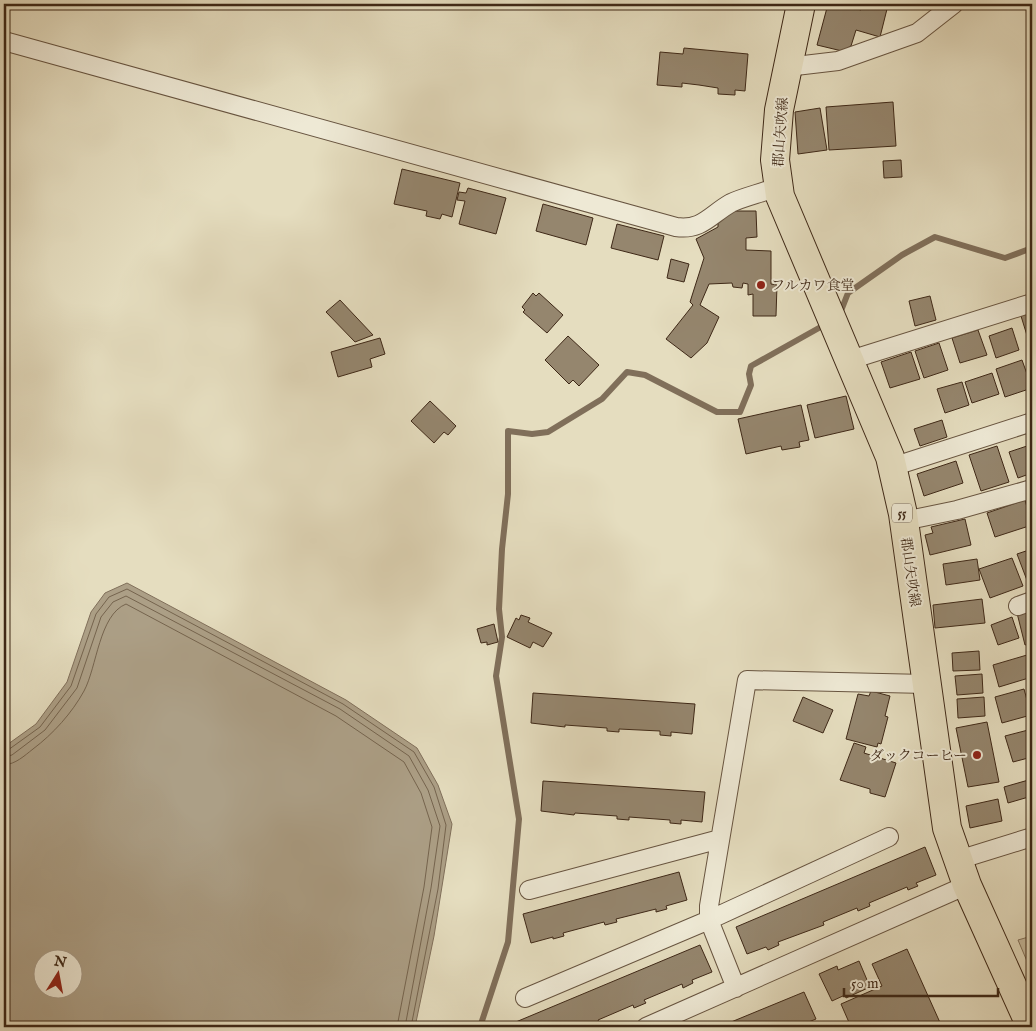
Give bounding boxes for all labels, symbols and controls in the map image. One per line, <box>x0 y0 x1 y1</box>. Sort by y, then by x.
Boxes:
street label: 郡山矢吹線 <box>770 97 792 168</box>
place label: フルカワ食堂 <box>771 277 854 295</box>
marker: フルカワ食堂 <box>755 279 767 291</box>
road number: 55 <box>892 503 912 522</box>
street label: 郡山矢吹線 <box>896 536 924 608</box>
place label: ダックコーヒー <box>870 747 967 765</box>
marker: ダックコーヒー <box>971 749 983 761</box>
north arrow <box>32 948 82 998</box>
text: N <box>52 952 68 972</box>
scale bar <box>844 966 997 998</box>
text: 50 m <box>851 974 879 993</box>

